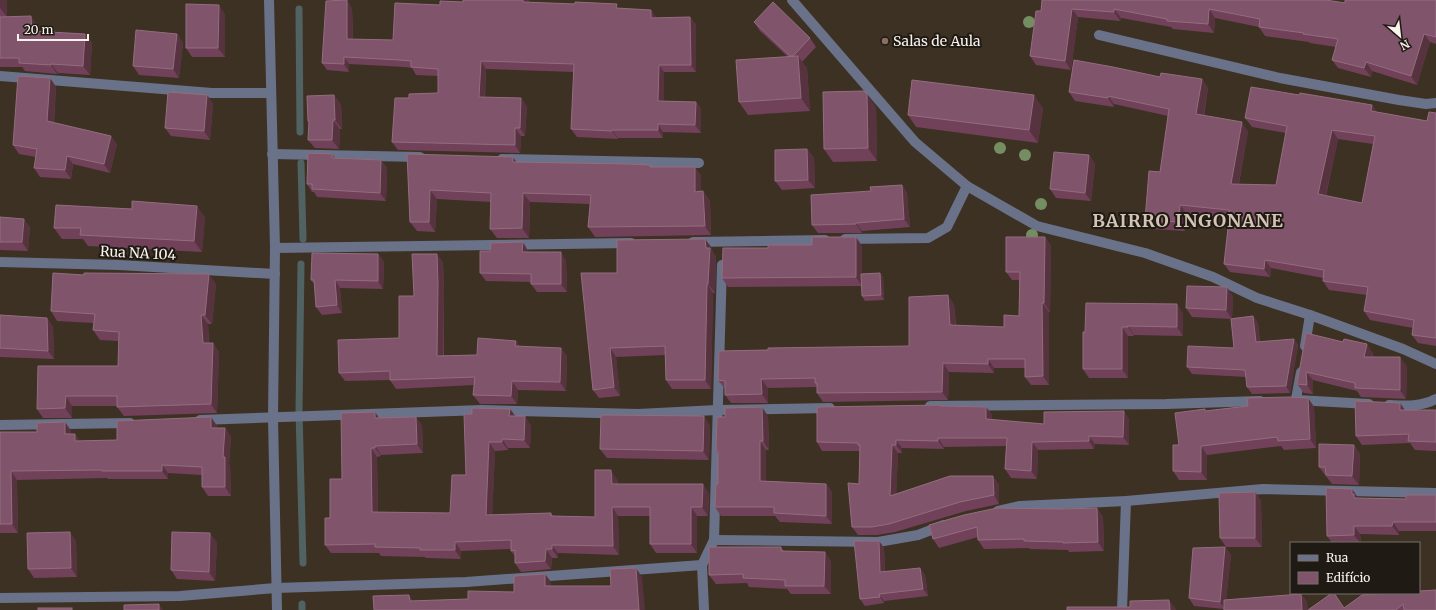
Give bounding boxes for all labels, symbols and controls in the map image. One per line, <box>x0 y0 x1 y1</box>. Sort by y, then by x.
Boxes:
scale bar <box>18 16 88 42</box>
north arrow <box>1380 16 1420 56</box>
text: 20 m <box>24 22 53 37</box>
place label: Salas de Aula <box>893 32 981 50</box>
marker: Salas de Aula <box>880 36 890 46</box>
text: N <box>1397 37 1412 53</box>
district label: BAIRRO INGONANE <box>1092 209 1284 232</box>
street label: Rua NA 104 <box>99 242 177 264</box>
legend <box>1290 542 1420 594</box>
text: Rua <box>1326 550 1349 565</box>
text: Edifício <box>1326 570 1370 585</box>

